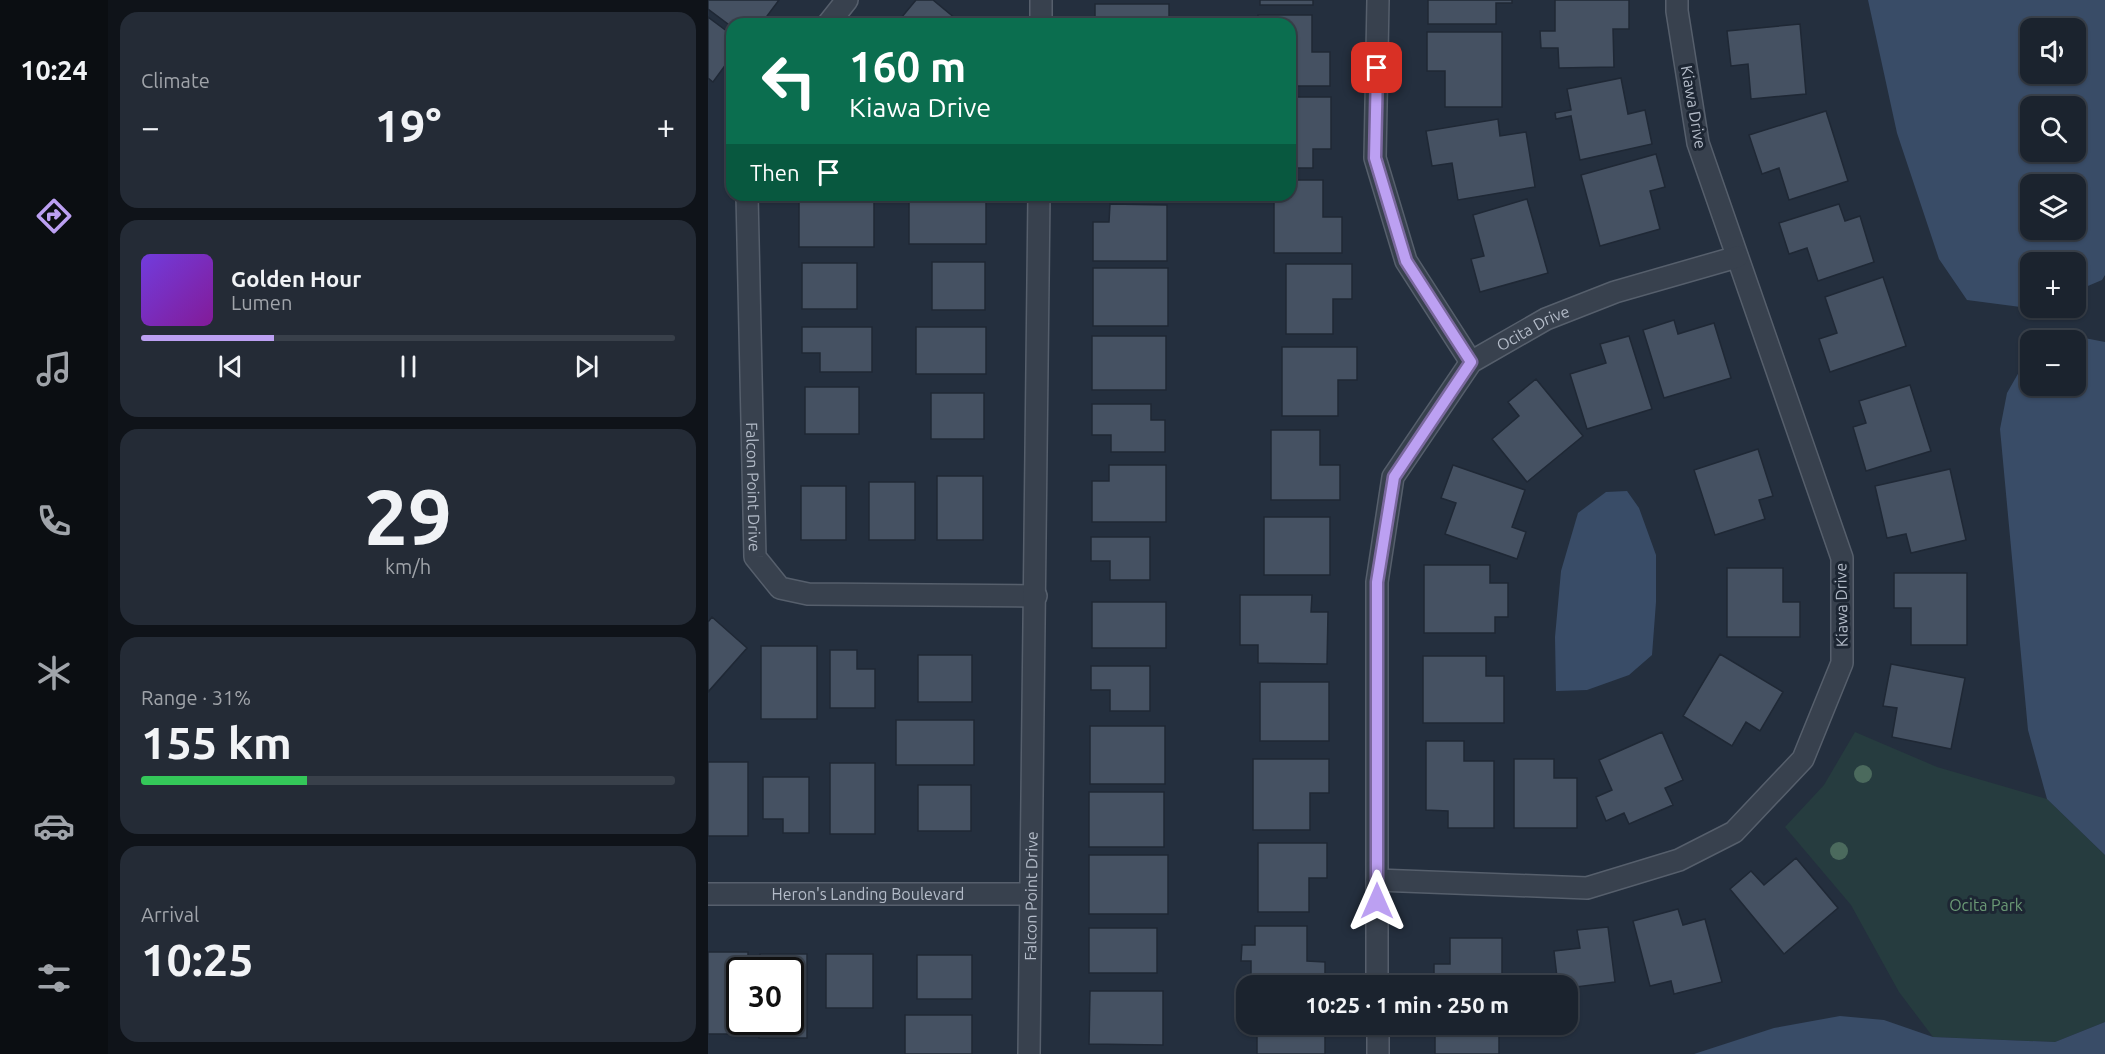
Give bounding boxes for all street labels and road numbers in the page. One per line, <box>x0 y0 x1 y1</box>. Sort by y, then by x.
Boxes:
street label: Kiawa Drive <box>1678 64 1710 150</box>
street label: Ocita Drive <box>1493 302 1572 354</box>
street label: Falcon Point Drive <box>743 422 764 552</box>
street label: Kiawa Drive <box>1831 563 1851 647</box>
street label: Falcon Point Drive <box>1021 831 1041 961</box>
street label: Heron's Landing Boulevard <box>772 885 964 903</box>

